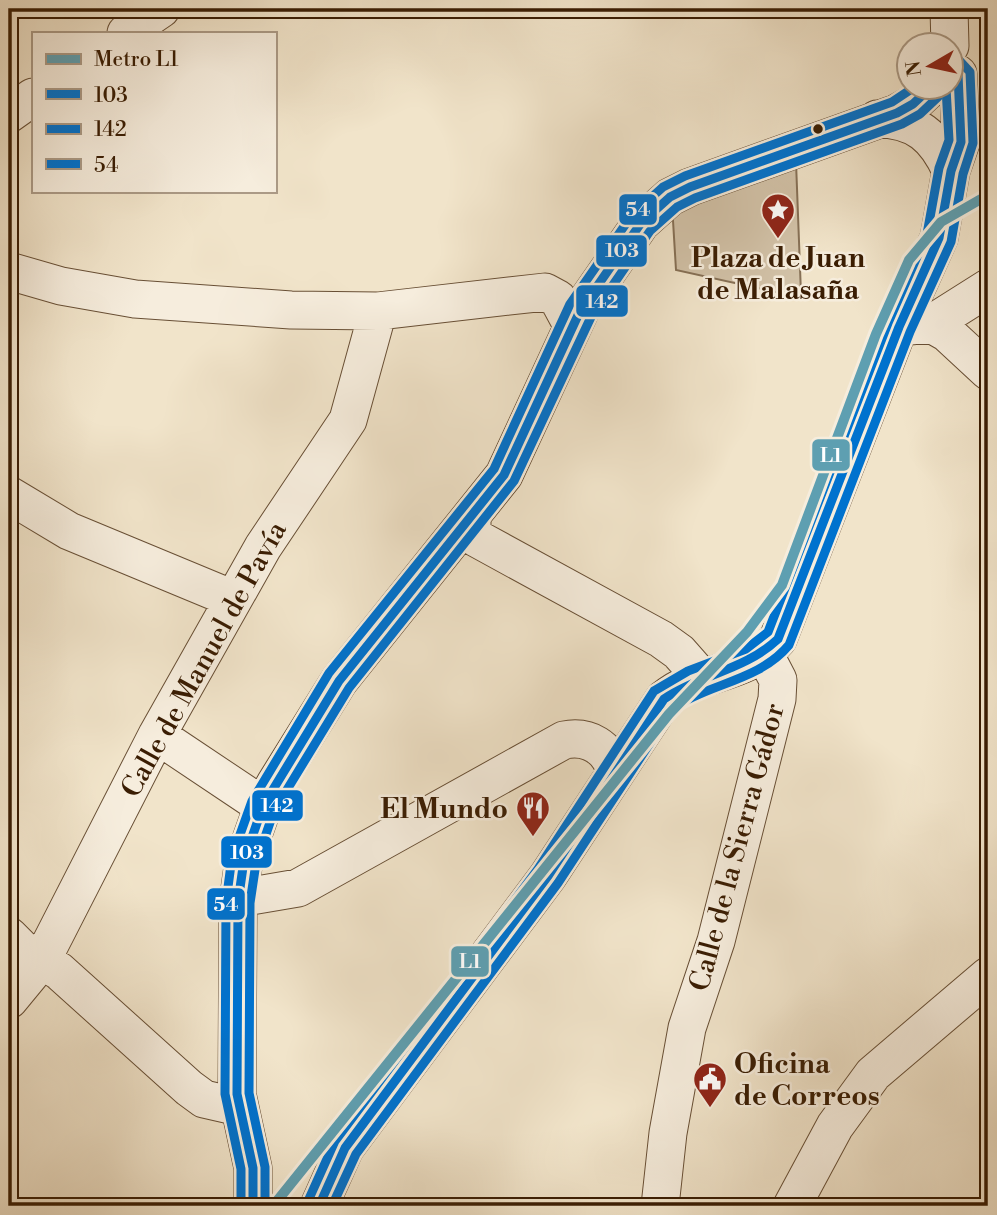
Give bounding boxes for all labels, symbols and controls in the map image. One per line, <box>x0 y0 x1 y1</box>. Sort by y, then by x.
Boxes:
legend <box>32 32 276 192</box>
north arrow <box>895 32 965 102</box>
text: Metro L1 <box>94 47 179 73</box>
text: N <box>901 59 927 78</box>
text: 103 <box>94 83 128 109</box>
text: 142 <box>94 117 127 143</box>
unlabelled marker <box>811 122 825 136</box>
text: 54 <box>94 153 119 179</box>
place icon: Plaza de Juan de Malasaña <box>759 191 797 240</box>
line badge: 54 <box>618 193 658 226</box>
text: 54 <box>626 198 651 222</box>
line badge: 103 <box>595 234 648 268</box>
text: 103 <box>605 239 639 263</box>
place label: Plaza de Juan de Malasaña <box>691 241 865 308</box>
line badge: 142 <box>575 284 629 318</box>
text: 142 <box>586 290 618 314</box>
line badge: L1 <box>811 438 851 472</box>
text: L1 <box>820 444 842 468</box>
street label: Calle de Manuel de Pavía <box>114 515 295 804</box>
street label: Calle de la Sierra Gádor <box>682 700 793 995</box>
line badge: 142 <box>251 789 304 822</box>
restaurant icon: El Mundo <box>514 789 552 838</box>
place label: El Mundo <box>380 792 508 827</box>
text: 142 <box>261 794 293 818</box>
line badge: 103 <box>220 835 273 869</box>
text: 103 <box>230 841 264 865</box>
line badge: 54 <box>206 887 246 921</box>
text: 54 <box>214 893 239 917</box>
line badge: L1 <box>450 945 490 978</box>
text: L1 <box>459 950 481 974</box>
place label: Oficina de Correos <box>734 1047 880 1114</box>
public building icon: Oficina de Correos <box>691 1060 729 1109</box>

